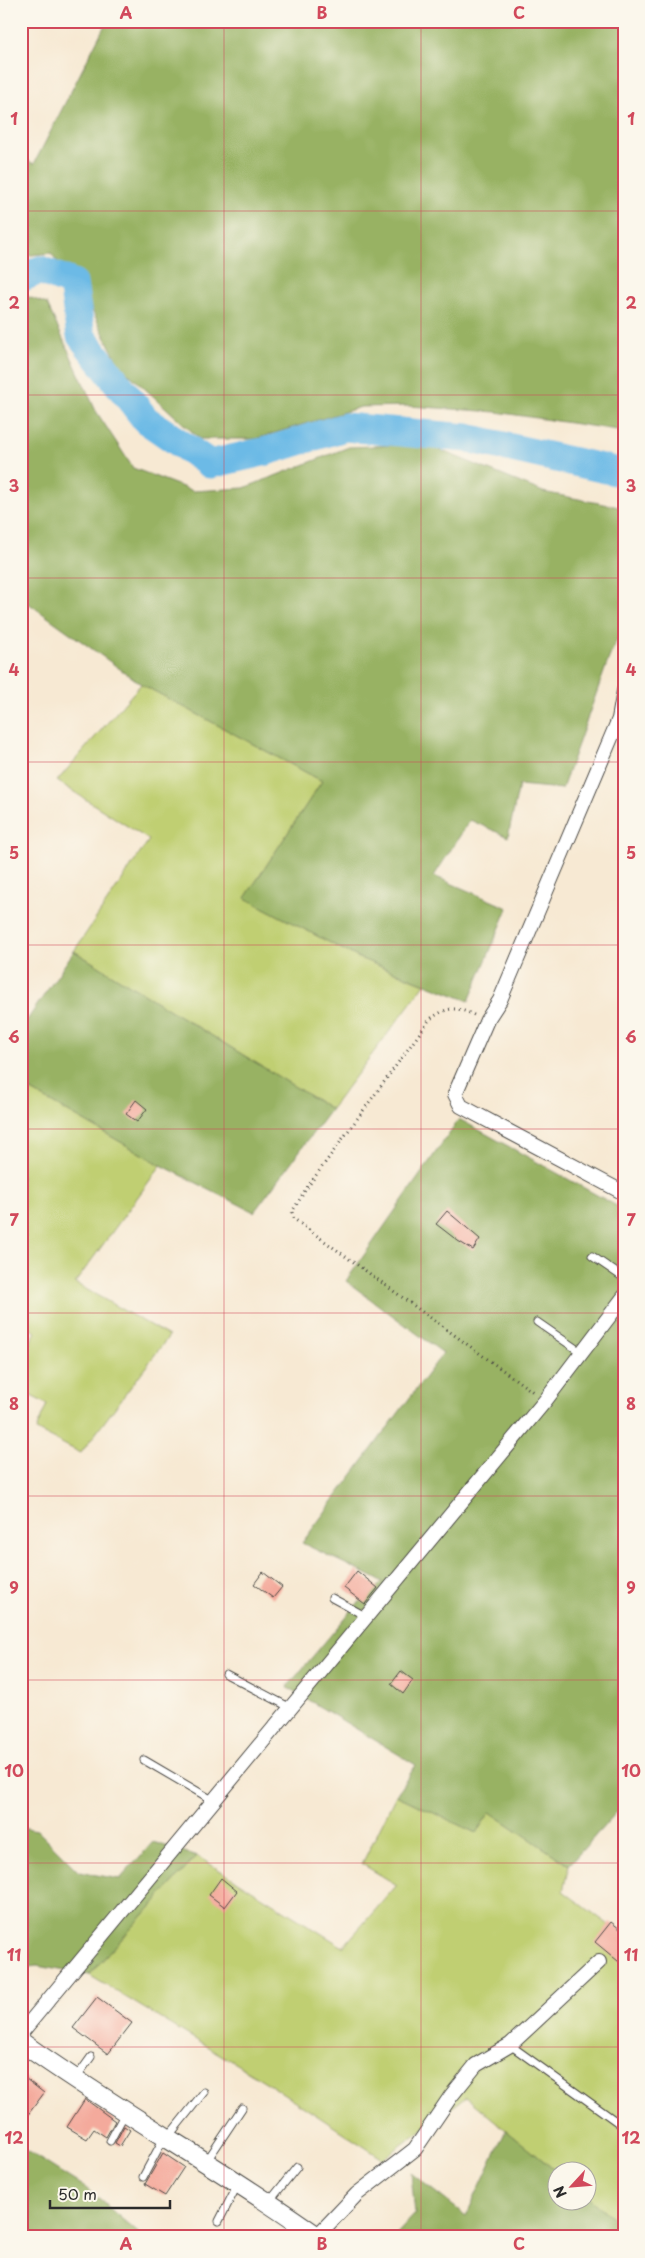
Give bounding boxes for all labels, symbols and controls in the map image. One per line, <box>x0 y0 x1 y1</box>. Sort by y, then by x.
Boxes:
text: A <box>120 0 133 24</box>
text: B <box>317 0 328 24</box>
text: C <box>513 0 525 24</box>
text: 1 <box>10 106 18 130</box>
text: 1 <box>627 106 635 130</box>
text: 2 <box>8 290 20 314</box>
text: 2 <box>625 290 637 314</box>
text: 3 <box>9 473 19 497</box>
text: 3 <box>626 473 636 497</box>
text: 4 <box>9 657 20 681</box>
text: 4 <box>626 657 637 681</box>
text: 5 <box>9 840 19 864</box>
text: 5 <box>626 840 636 864</box>
text: 6 <box>8 1024 20 1048</box>
text: 6 <box>625 1024 637 1048</box>
text: 7 <box>9 1207 19 1231</box>
text: 7 <box>626 1207 636 1231</box>
text: 8 <box>9 1391 19 1415</box>
text: 8 <box>626 1391 636 1415</box>
text: 9 <box>9 1575 19 1599</box>
text: 9 <box>626 1575 636 1599</box>
text: 10 <box>4 1758 24 1782</box>
text: 10 <box>621 1758 641 1782</box>
text: 11 <box>7 1942 21 1966</box>
text: 11 <box>624 1942 638 1966</box>
text: 12 <box>5 2125 23 2149</box>
text: 12 <box>622 2125 640 2149</box>
north arrow <box>548 2160 598 2210</box>
scale bar <box>50 2178 170 2210</box>
text: 50 m <box>58 2182 97 2205</box>
text: N <box>548 2182 572 2202</box>
text: A <box>120 2231 133 2255</box>
text: B <box>317 2231 328 2255</box>
text: C <box>513 2231 525 2255</box>

